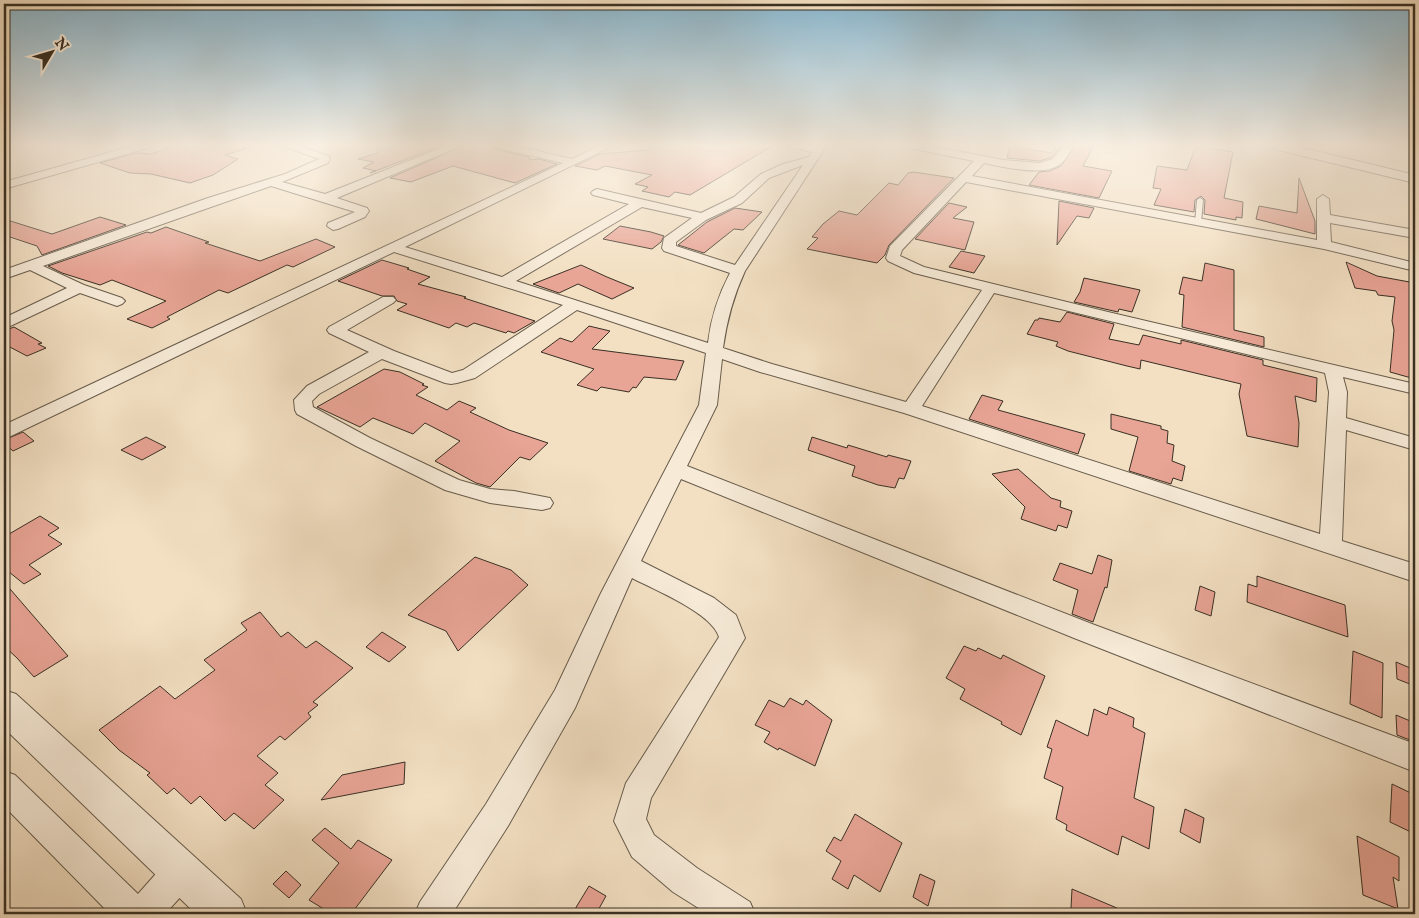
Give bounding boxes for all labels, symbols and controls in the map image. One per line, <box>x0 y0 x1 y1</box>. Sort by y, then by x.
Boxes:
north arrow <box>28 28 78 78</box>
text: N <box>50 34 72 55</box>

